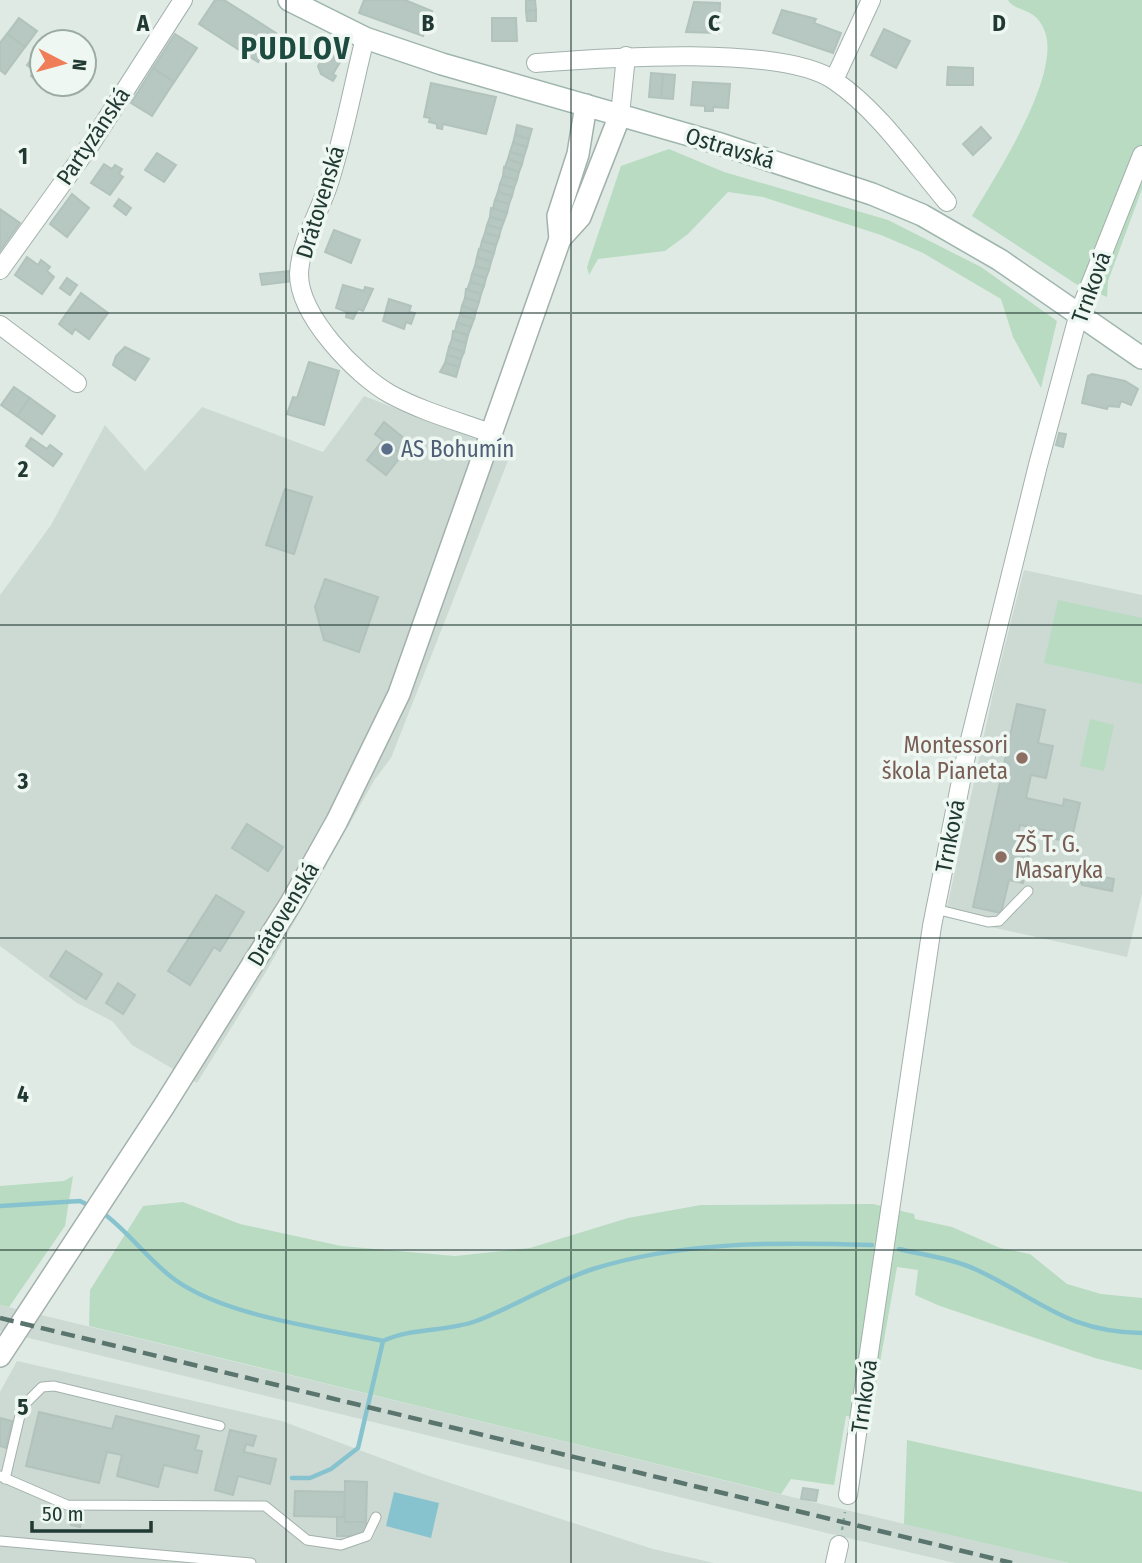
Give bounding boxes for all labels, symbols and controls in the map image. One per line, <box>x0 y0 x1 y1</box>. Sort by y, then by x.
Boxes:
text: A <box>136 9 150 37</box>
text: B <box>422 9 435 37</box>
text: C <box>708 9 720 37</box>
text: D <box>992 9 1006 37</box>
north arrow <box>28 28 98 98</box>
district label: PUDLOV <box>241 31 351 67</box>
text: N <box>67 58 91 72</box>
street label: Partyzánská <box>50 82 136 190</box>
street label: Ostravská <box>682 121 778 175</box>
text: 1 <box>18 142 28 170</box>
street label: Drátovenská <box>290 142 350 262</box>
street label: Trnková <box>1065 248 1117 326</box>
place label: AS Bohumín <box>401 435 514 463</box>
marker: AS Bohumín <box>379 441 395 457</box>
text: 2 <box>17 455 29 483</box>
place label: Montessori škola Pianeta <box>882 731 1008 785</box>
marker: Montessori škola Pianeta <box>1014 750 1030 766</box>
text: 3 <box>17 767 29 795</box>
street label: Trnková <box>929 797 971 875</box>
place label: ZŠ T. G. Masaryka <box>1015 829 1103 884</box>
marker: ZŠ T. G. Masaryka <box>993 849 1009 865</box>
street label: Drátovenská <box>241 857 325 971</box>
text: 4 <box>17 1080 29 1108</box>
street label: Trnková <box>845 1358 883 1434</box>
text: 5 <box>17 1393 29 1421</box>
scale bar <box>32 1490 150 1534</box>
text: 50 m <box>42 1501 84 1527</box>

